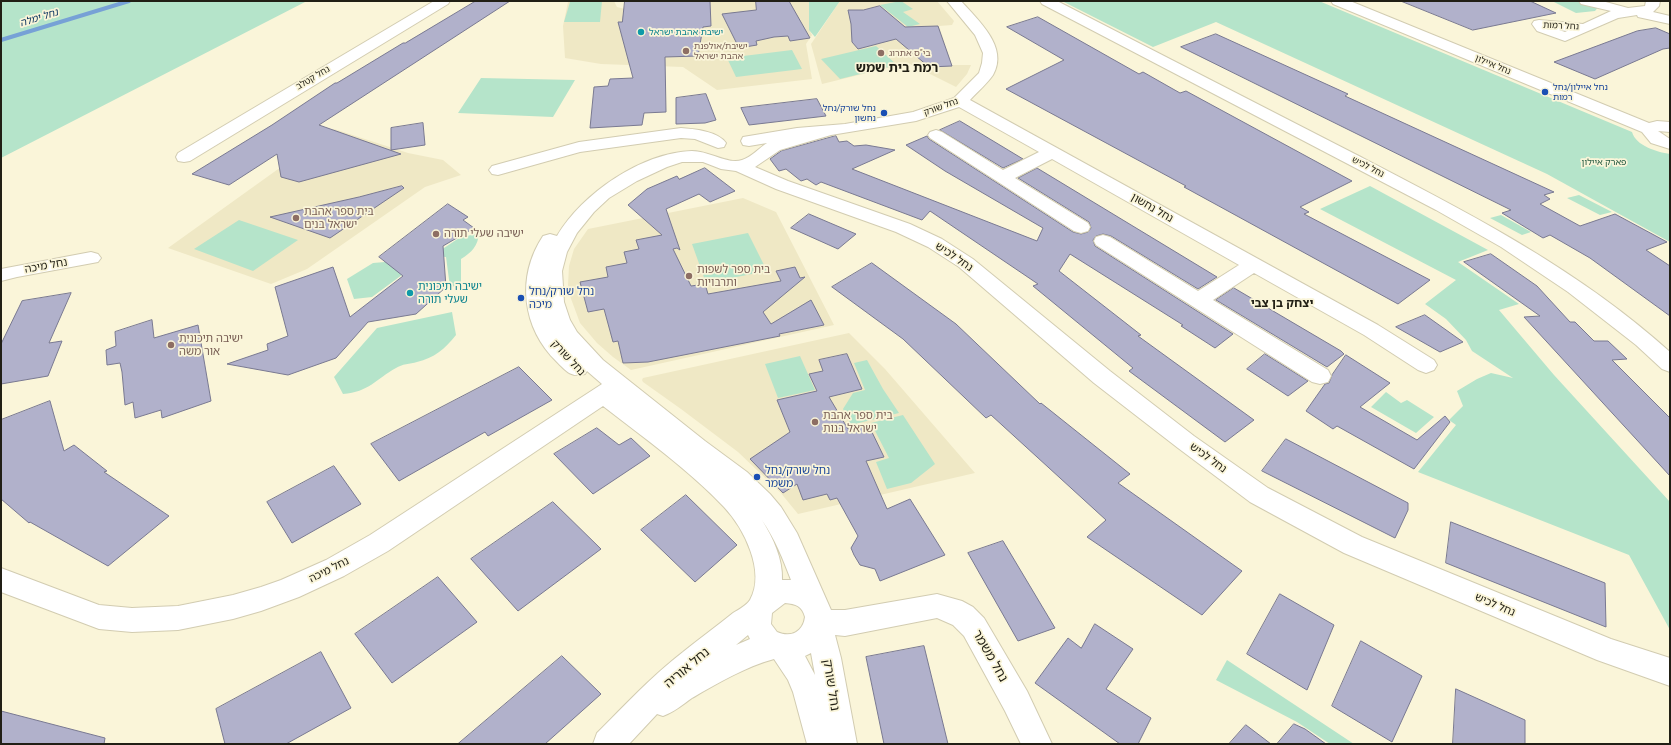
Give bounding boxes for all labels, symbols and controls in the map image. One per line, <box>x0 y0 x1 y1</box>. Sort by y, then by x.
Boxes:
water label: נחל ימלה <box>18 7 60 29</box>
street label: נחל רמות <box>1543 20 1579 32</box>
marker: ישיבת אהבת ישראל <box>636 27 646 37</box>
place label: ישיבת אהבת ישראל <box>649 27 723 37</box>
place label: ישיבת/אולפנת אהבת ישראל <box>694 41 748 62</box>
marker: ישיבת/אולפנת אהבת ישראל <box>681 46 691 56</box>
marker: בי"ס אתרוג <box>876 48 886 58</box>
place label: בי"ס אתרוג <box>889 48 931 58</box>
street label: נחל איילון <box>1474 53 1512 77</box>
district label: רמת בית שמש <box>856 60 938 76</box>
street label: נחל קטלב <box>294 64 332 92</box>
place label: נחל איילון/נחל רמות <box>1553 82 1608 103</box>
marker: נחל איילון/נחל רמות <box>1540 87 1550 97</box>
street label: נחל שורק <box>922 96 960 118</box>
place label: נחל שורק/נחל נחשון <box>823 103 876 124</box>
marker: נחל שורק/נחל נחשון <box>879 108 889 118</box>
street label: נחל לכיש <box>1350 154 1386 180</box>
park label: פארק איילון <box>1581 157 1627 167</box>
street label: נחל נחשון <box>1129 191 1175 225</box>
place label: בית ספר אהבת ישראל בנים <box>304 205 374 231</box>
marker: בית ספר אהבת ישראל בנים <box>291 213 301 223</box>
place label: ישיבה שעלי תורה <box>444 227 524 241</box>
marker: ישיבה שעלי תורה <box>431 229 441 239</box>
street label: נחל לכיש <box>933 240 975 274</box>
street label: נחל מיכה <box>24 256 68 276</box>
place label: בית ספר לשפות ותרבויות <box>697 263 770 289</box>
marker: בית ספר לשפות ותרבויות <box>684 271 694 281</box>
place label: ישיבה תיכונית שעלי תורה <box>418 280 482 306</box>
place label: נחל שורק/נחל מיכה <box>529 285 594 311</box>
marker: ישיבה תיכונית שעלי תורה <box>405 288 415 298</box>
marker: נחל שורק/נחל מיכה <box>516 293 526 303</box>
district label: יצחק בן צבי <box>1251 297 1313 311</box>
place label: ישיבה תיכונית אור משה <box>179 332 243 358</box>
street label: נחל שורק <box>548 337 588 379</box>
marker: ישיבה תיכונית אור משה <box>166 340 176 350</box>
place label: בית ספר אהבת ישראל בנות <box>823 409 893 435</box>
marker: בית ספר אהבת ישראל בנות <box>810 417 820 427</box>
street label: נחל לכיש <box>1187 440 1229 476</box>
place label: נחל שורק/נחל משמר <box>765 464 830 490</box>
marker: נחל שורק/נחל משמר <box>752 472 762 482</box>
street label: נחל מיכה <box>307 554 351 586</box>
street label: נחל לכיש <box>1473 591 1517 619</box>
street label: נחל משמר <box>969 627 1011 685</box>
street label: נחל אוריה <box>661 645 713 691</box>
street label: נחל שורק <box>819 658 843 712</box>

